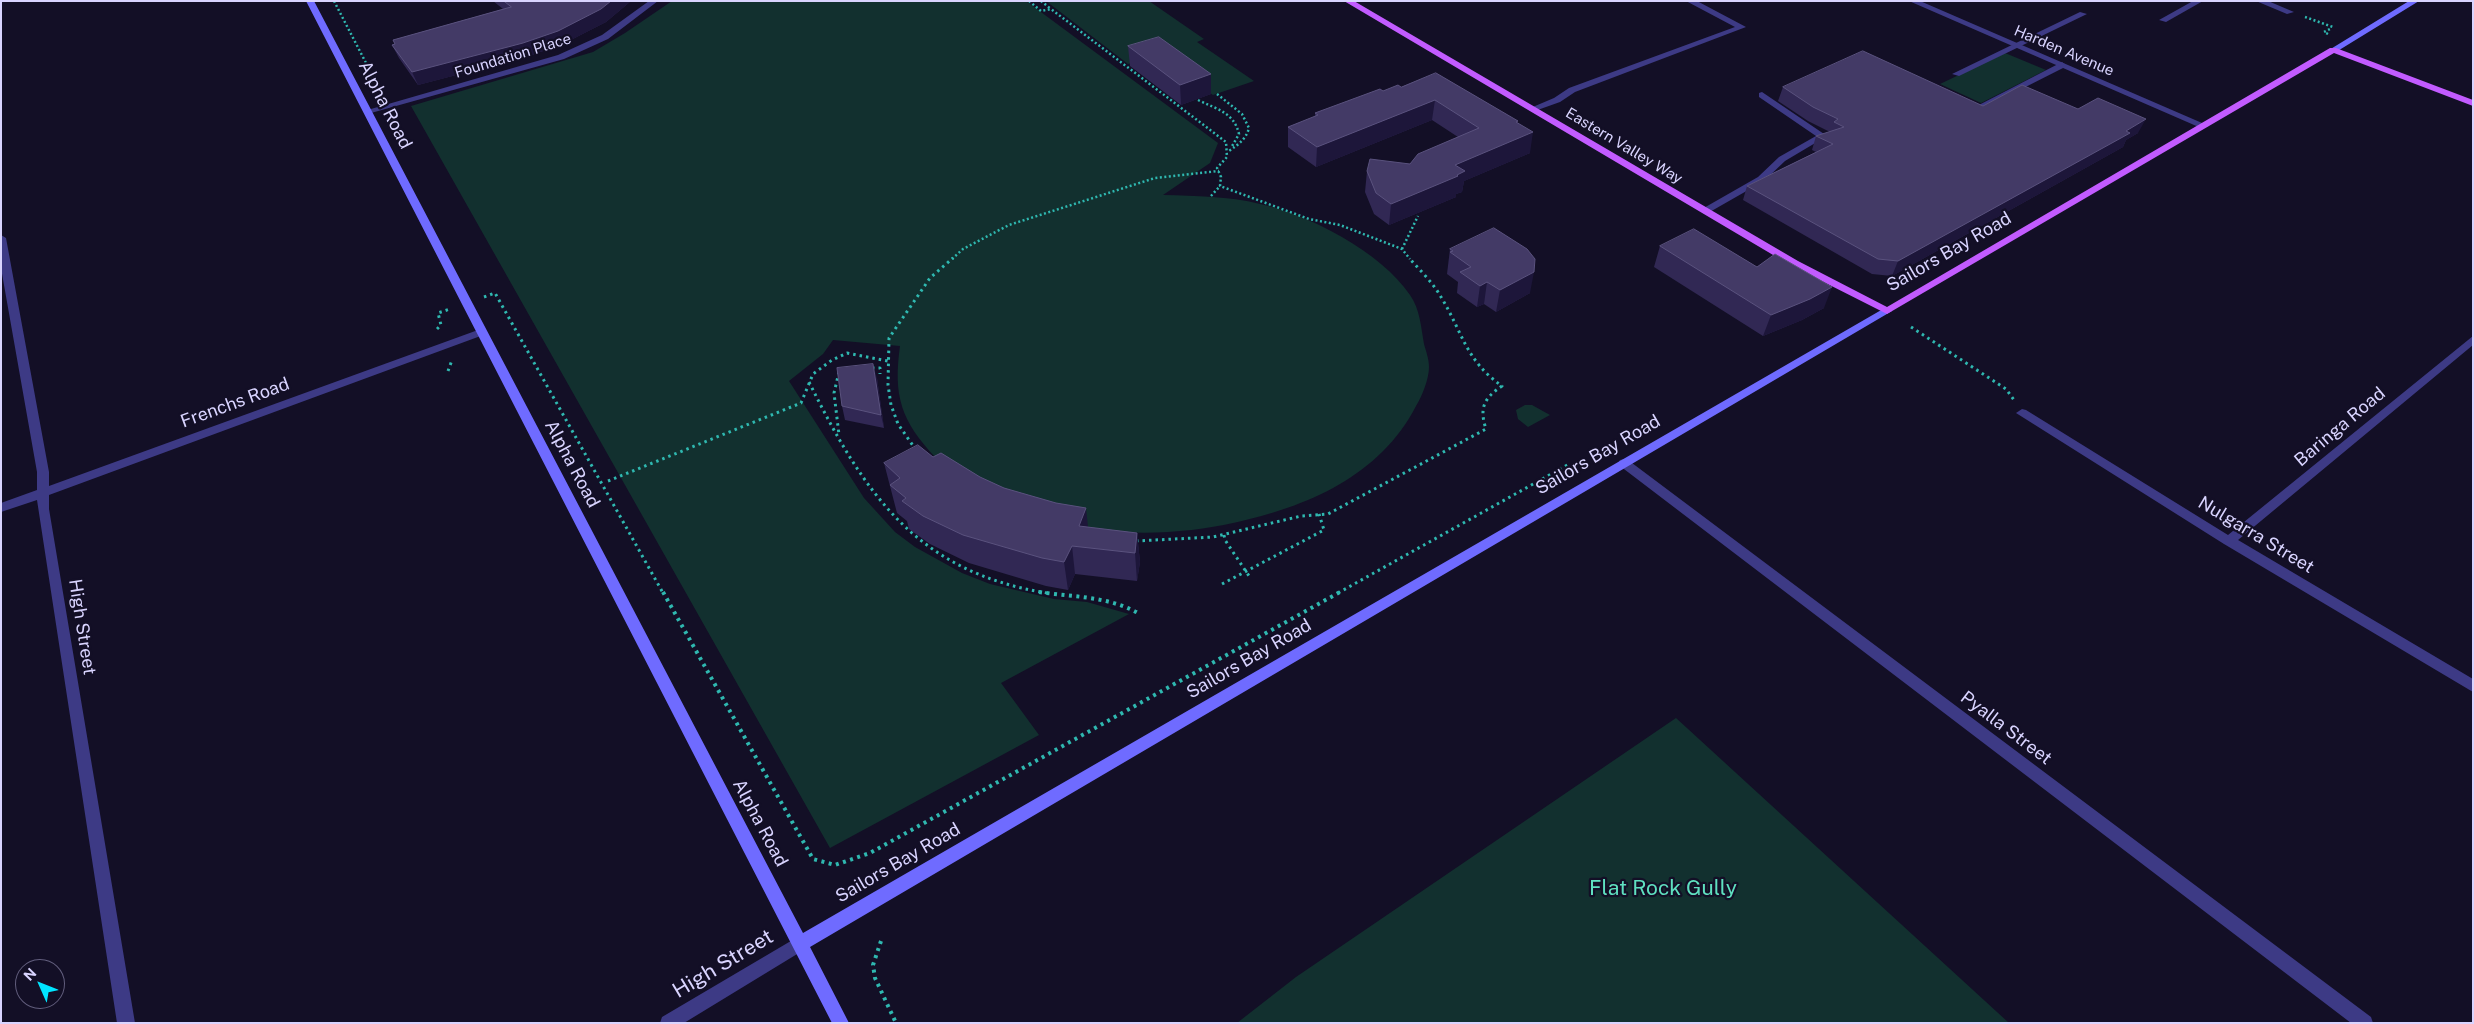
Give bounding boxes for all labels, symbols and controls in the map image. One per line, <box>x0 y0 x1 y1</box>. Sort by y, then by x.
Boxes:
street label: Harden Avenue <box>2011 22 2117 80</box>
street label: Foundation Place <box>453 30 573 82</box>
street label: Alpha Road <box>354 57 416 153</box>
street label: Eastern Valley Way <box>1562 104 1686 188</box>
street label: Sailors Bay Road <box>1883 208 2015 296</box>
street label: Frenchs Road <box>178 373 292 433</box>
street label: Baringa Road <box>2290 383 2390 471</box>
street label: Sailors Bay Road <box>1532 411 1664 499</box>
street label: Alpha Road <box>540 416 604 512</box>
street label: Nulgarra Street <box>2194 492 2318 578</box>
street label: High Street <box>64 578 100 676</box>
street label: Sailors Bay Road <box>1183 615 1315 703</box>
street label: Pyalla Street <box>1956 687 2056 769</box>
street label: Alpha Road <box>728 775 792 871</box>
street label: Sailors Bay Road <box>832 819 964 907</box>
park label: Flat Rock Gully <box>1589 876 1737 902</box>
street label: High Street <box>668 924 778 1004</box>
north arrow <box>15 959 65 1009</box>
text: N <box>20 965 39 984</box>

